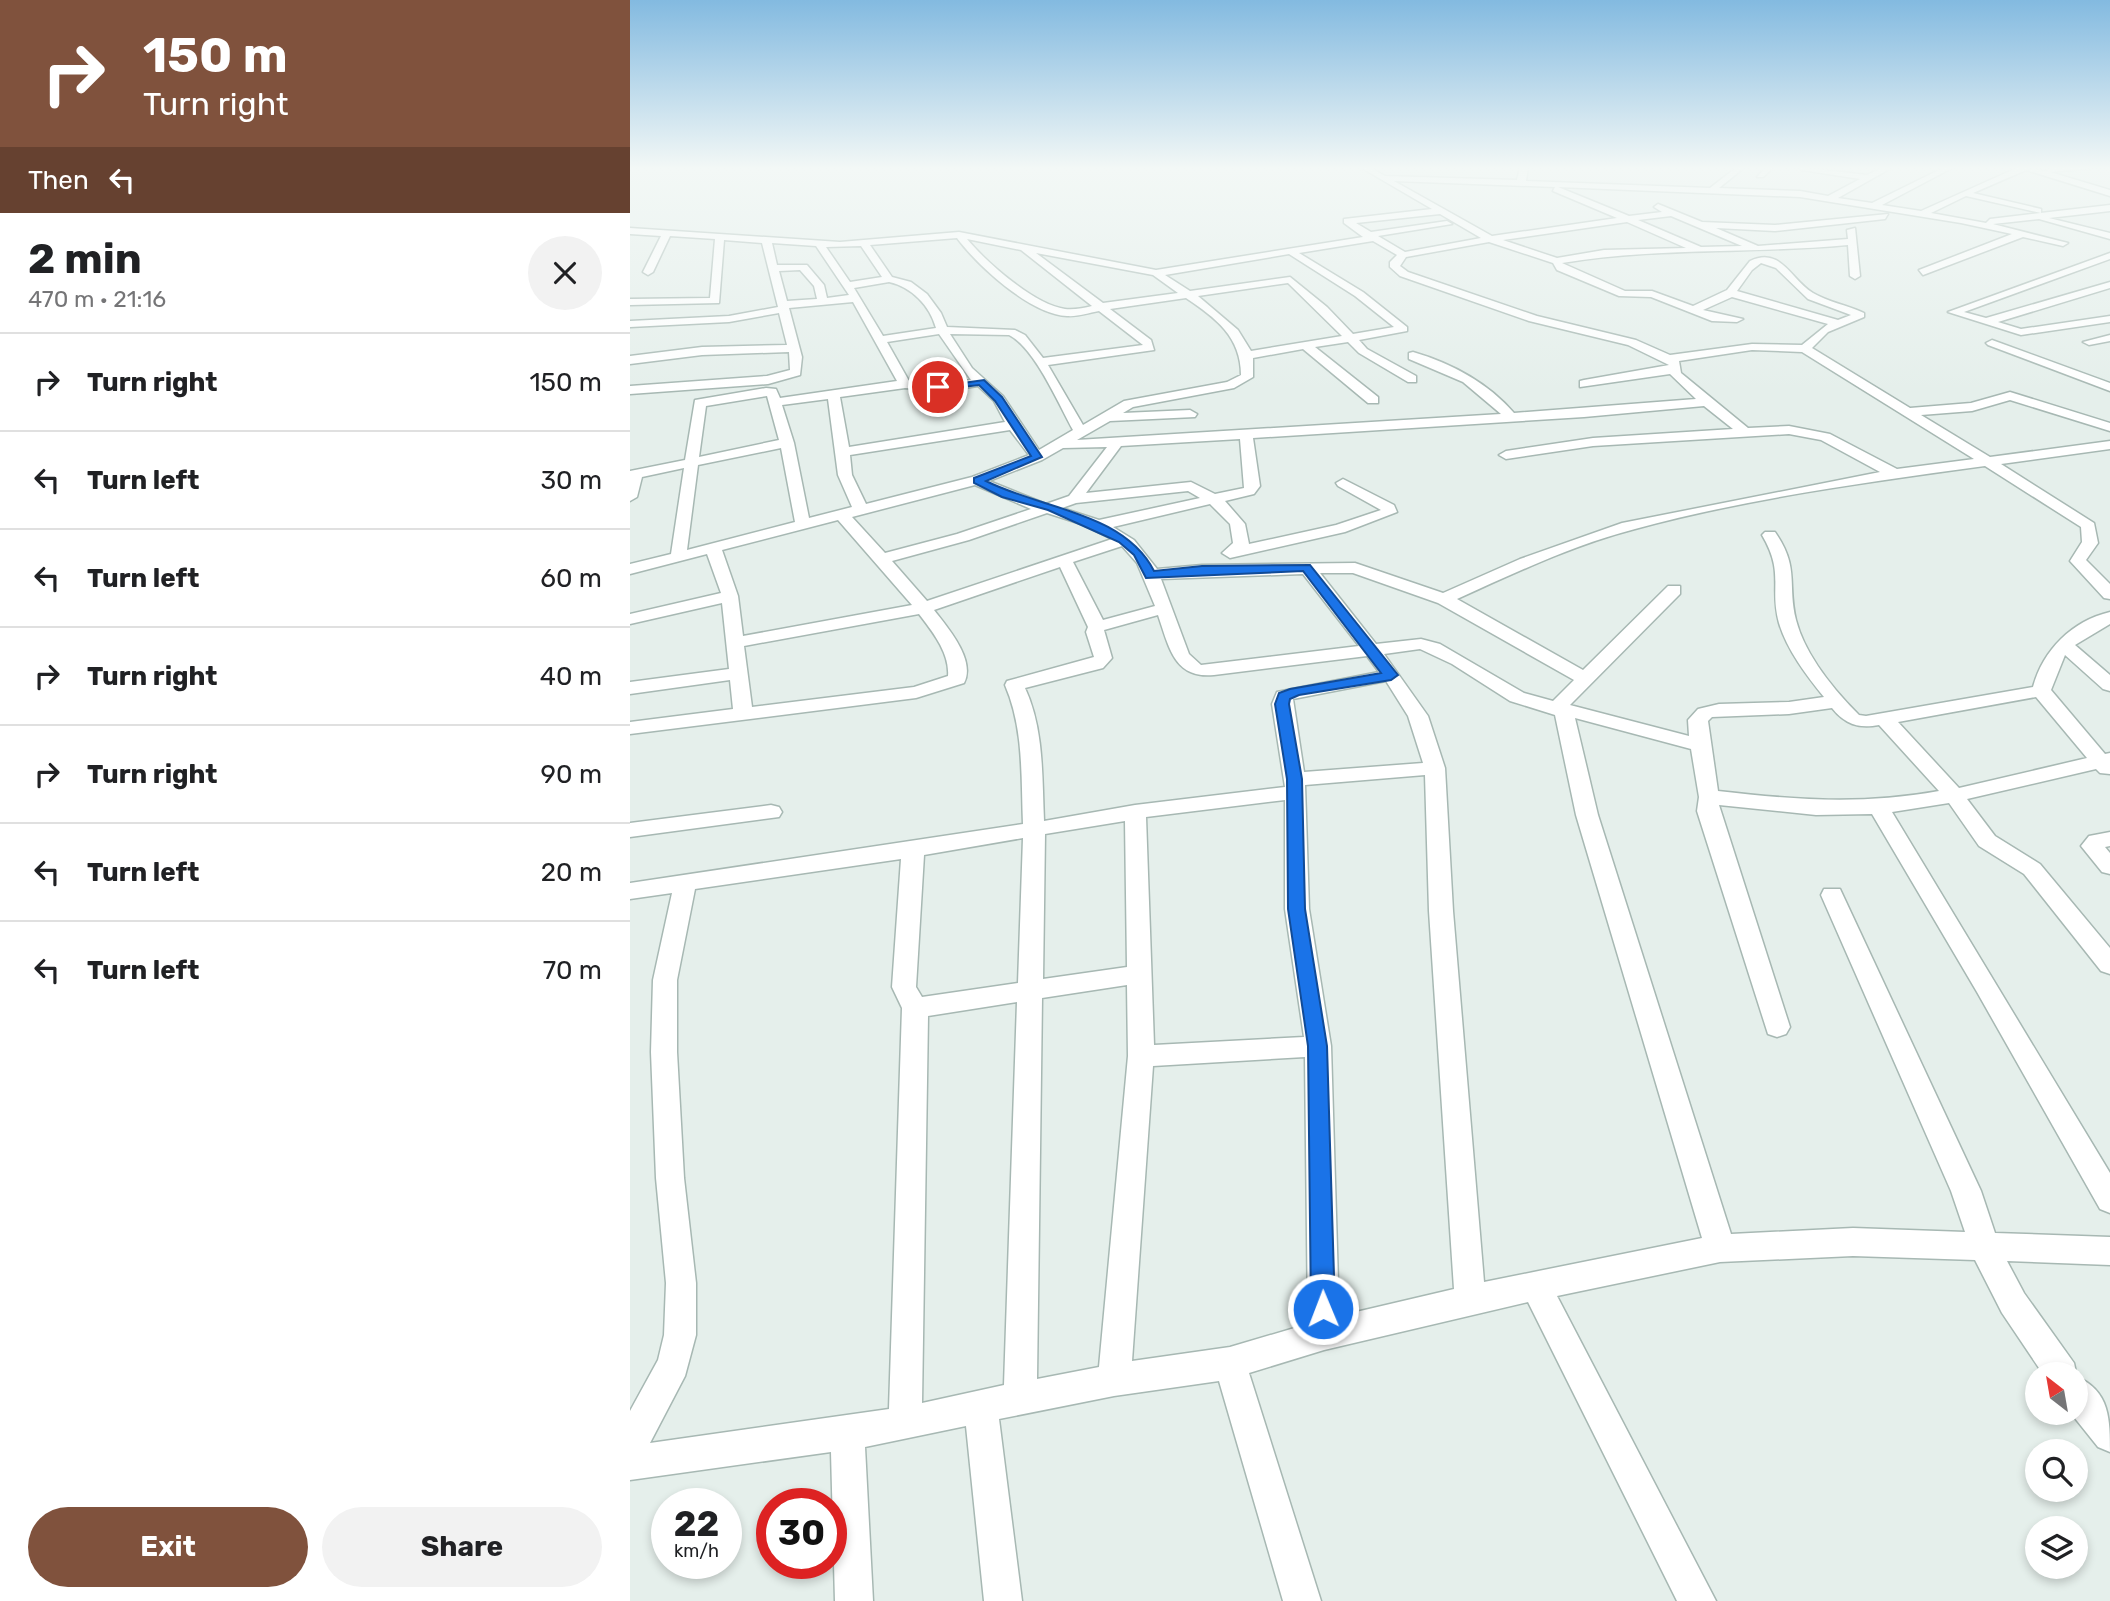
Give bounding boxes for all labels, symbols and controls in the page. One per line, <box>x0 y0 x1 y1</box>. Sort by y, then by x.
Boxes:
text: 150 m <box>143 26 288 84</box>
icon: right <box>28 28 119 119</box>
text: Turn right <box>143 85 288 123</box>
icon: left <box>103 161 141 199</box>
text: Then <box>28 165 89 196</box>
text: 2 min <box>28 234 142 284</box>
button: close <box>528 236 602 310</box>
text: 470 m · 21:16 <box>28 285 166 313</box>
pin <box>908 357 968 417</box>
icon: right <box>28 363 66 401</box>
text: Turn right <box>87 367 217 398</box>
text: 150 m <box>529 367 602 398</box>
icon: arrive <box>919 368 957 406</box>
icon: left <box>28 461 66 499</box>
text: Turn left <box>87 465 199 496</box>
text: 30 m <box>540 465 602 496</box>
icon: left <box>28 559 66 597</box>
text: Turn left <box>87 563 199 594</box>
text: 60 m <box>540 563 602 594</box>
icon: right <box>28 657 66 695</box>
text: Turn right <box>87 661 217 692</box>
text: 40 m <box>540 661 602 692</box>
icon: right <box>28 755 66 793</box>
text: Turn right <box>87 759 217 790</box>
text: 90 m <box>541 759 602 790</box>
icon: left <box>28 853 66 891</box>
text: Turn left <box>87 857 199 888</box>
text: 20 m <box>541 857 602 888</box>
icon: left <box>28 951 66 989</box>
text: Turn left <box>87 955 199 986</box>
text: 70 m <box>543 955 602 986</box>
position arrow <box>1286 1272 1360 1346</box>
north arrow <box>2025 1362 2088 1424</box>
map controls <box>2025 1362 2088 1579</box>
button: search <box>2025 1439 2088 1502</box>
speed limit sign: 30 <box>756 1488 847 1579</box>
text: 22 <box>674 1503 719 1545</box>
button: Exit <box>28 1507 308 1587</box>
button: Share <box>322 1507 602 1587</box>
button: layers <box>2025 1516 2088 1579</box>
text: km/h <box>674 1540 719 1562</box>

